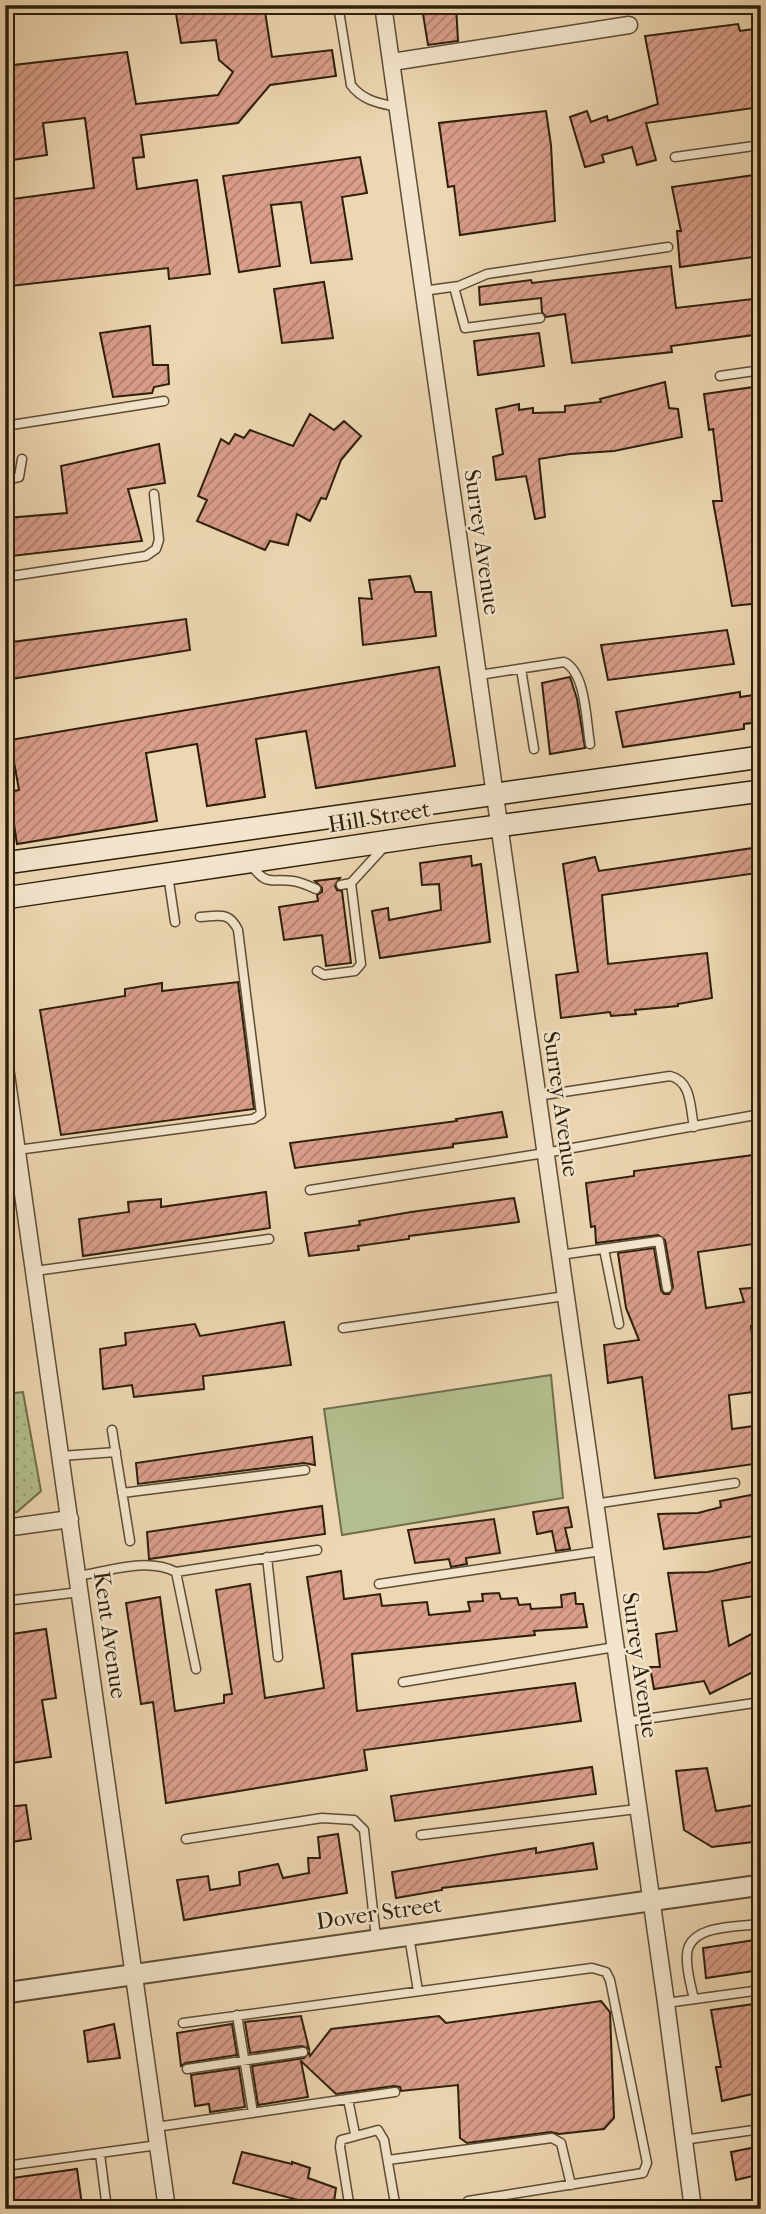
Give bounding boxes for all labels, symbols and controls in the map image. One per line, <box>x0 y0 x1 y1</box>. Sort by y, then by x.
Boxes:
street label: Surrey Avenue <box>458 467 506 617</box>
street label: Hill Street <box>326 796 432 838</box>
street label: Surrey Avenue <box>537 1029 585 1179</box>
street label: Kent Avenue <box>88 1570 132 1700</box>
street label: Surrey Avenue <box>616 1590 664 1740</box>
street label: Dover Street <box>314 1891 444 1935</box>

